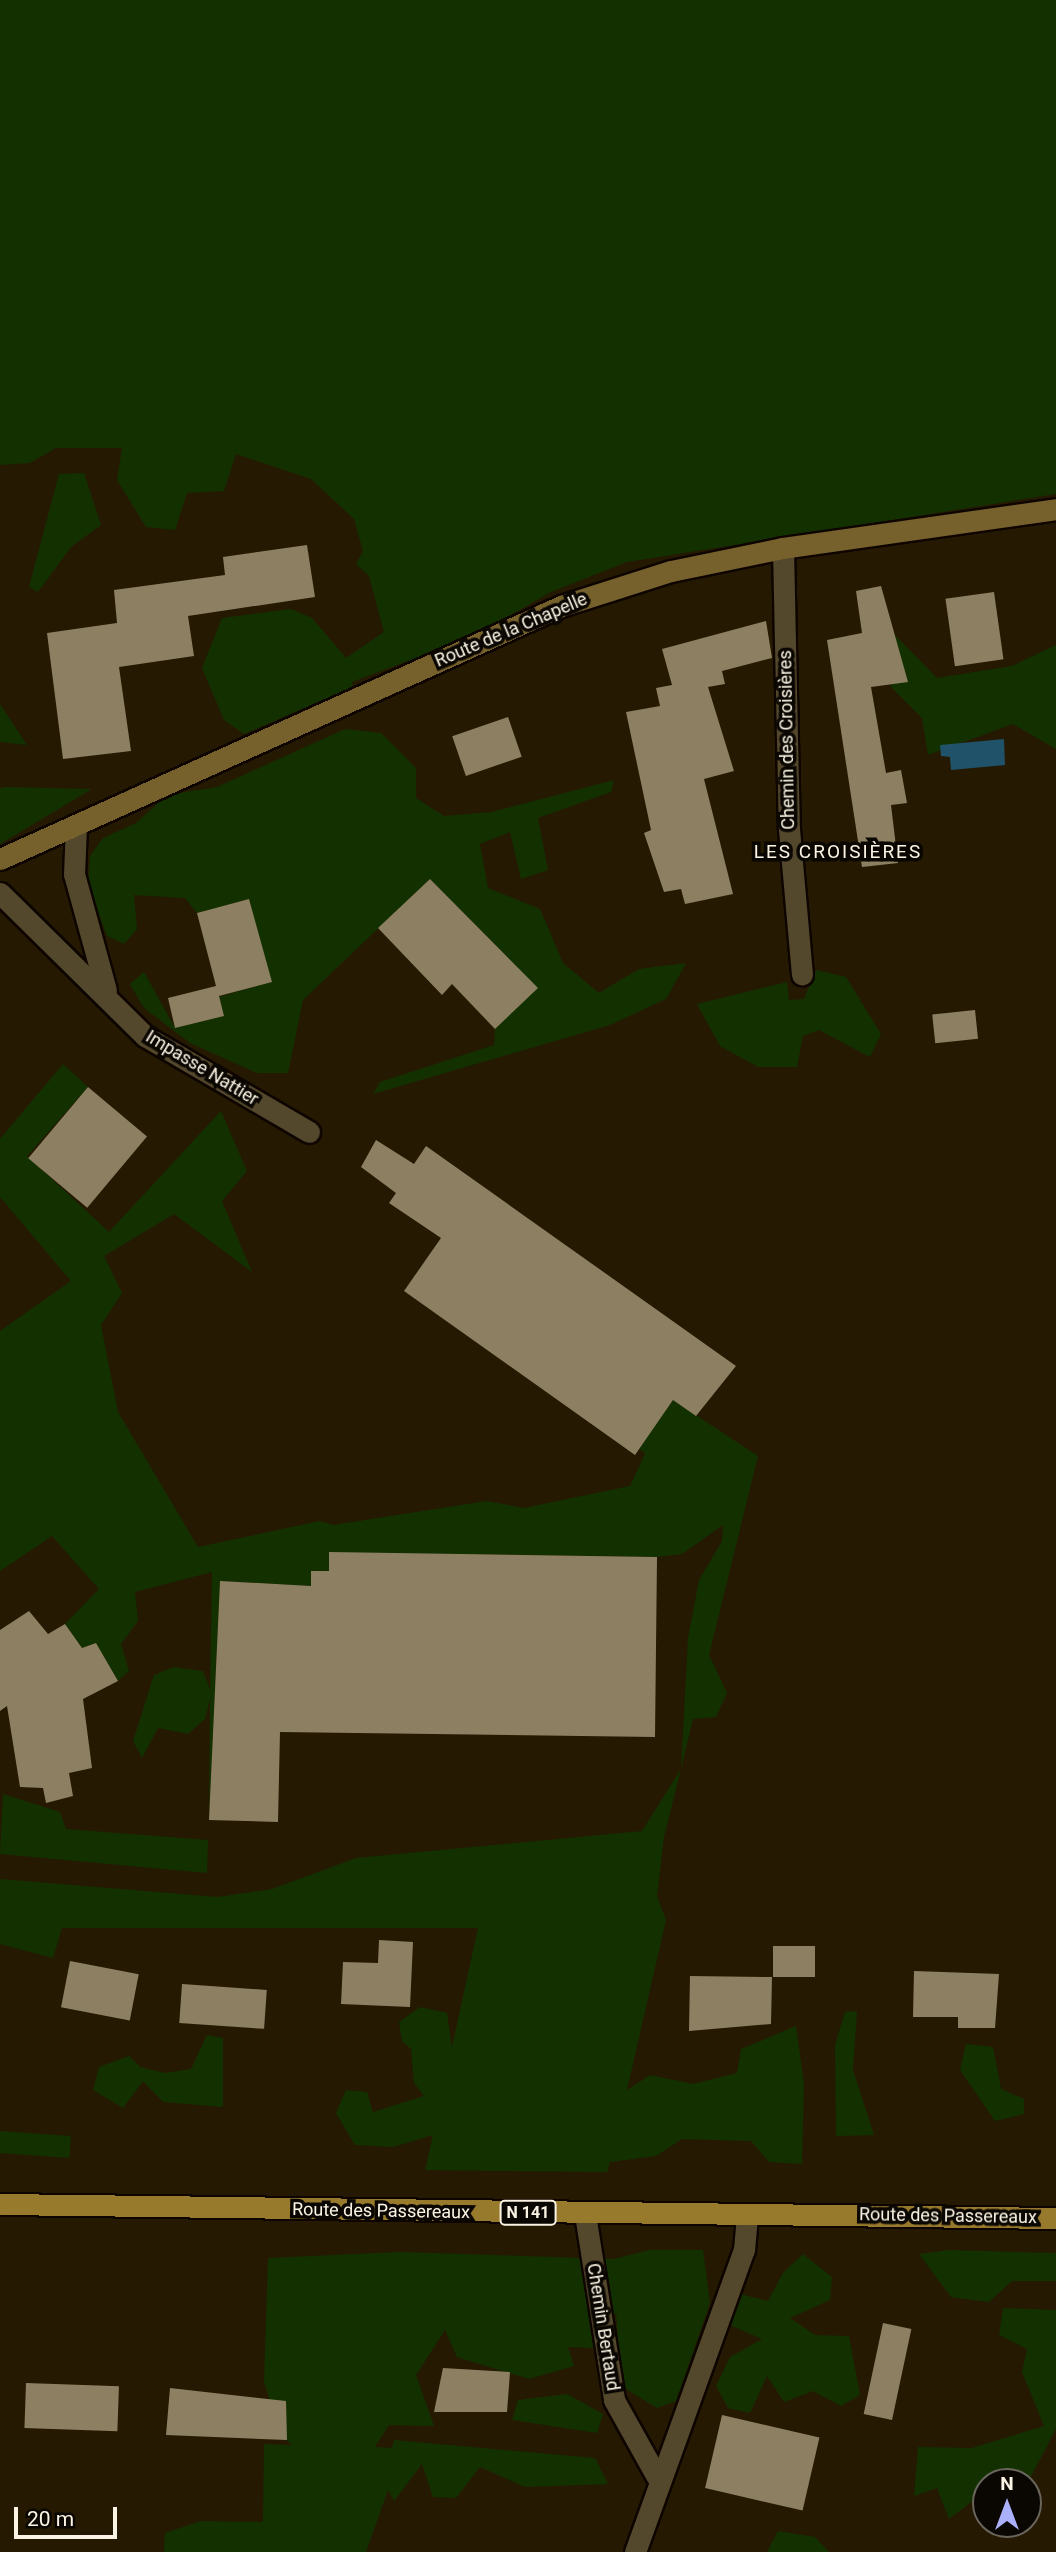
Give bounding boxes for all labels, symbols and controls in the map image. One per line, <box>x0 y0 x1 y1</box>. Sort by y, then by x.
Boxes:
street label: Route de la Chapelle <box>432 588 590 672</box>
street label: Chemin des Croisières <box>775 650 799 830</box>
district label: LES CROISIÈRES <box>756 841 920 863</box>
street label: Impasse Nattier <box>142 1026 262 1110</box>
street label: Route des Passereaux <box>292 2199 470 2223</box>
road number: N 141 <box>498 2200 558 2226</box>
street label: Route des Passereaux <box>859 2204 1037 2228</box>
street label: Chemin Bertaud <box>582 2262 624 2392</box>
north arrow <box>972 2468 1042 2538</box>
text: N <box>1000 2472 1014 2495</box>
scale bar <box>18 2492 121 2536</box>
text: 20 m <box>27 2507 74 2531</box>

